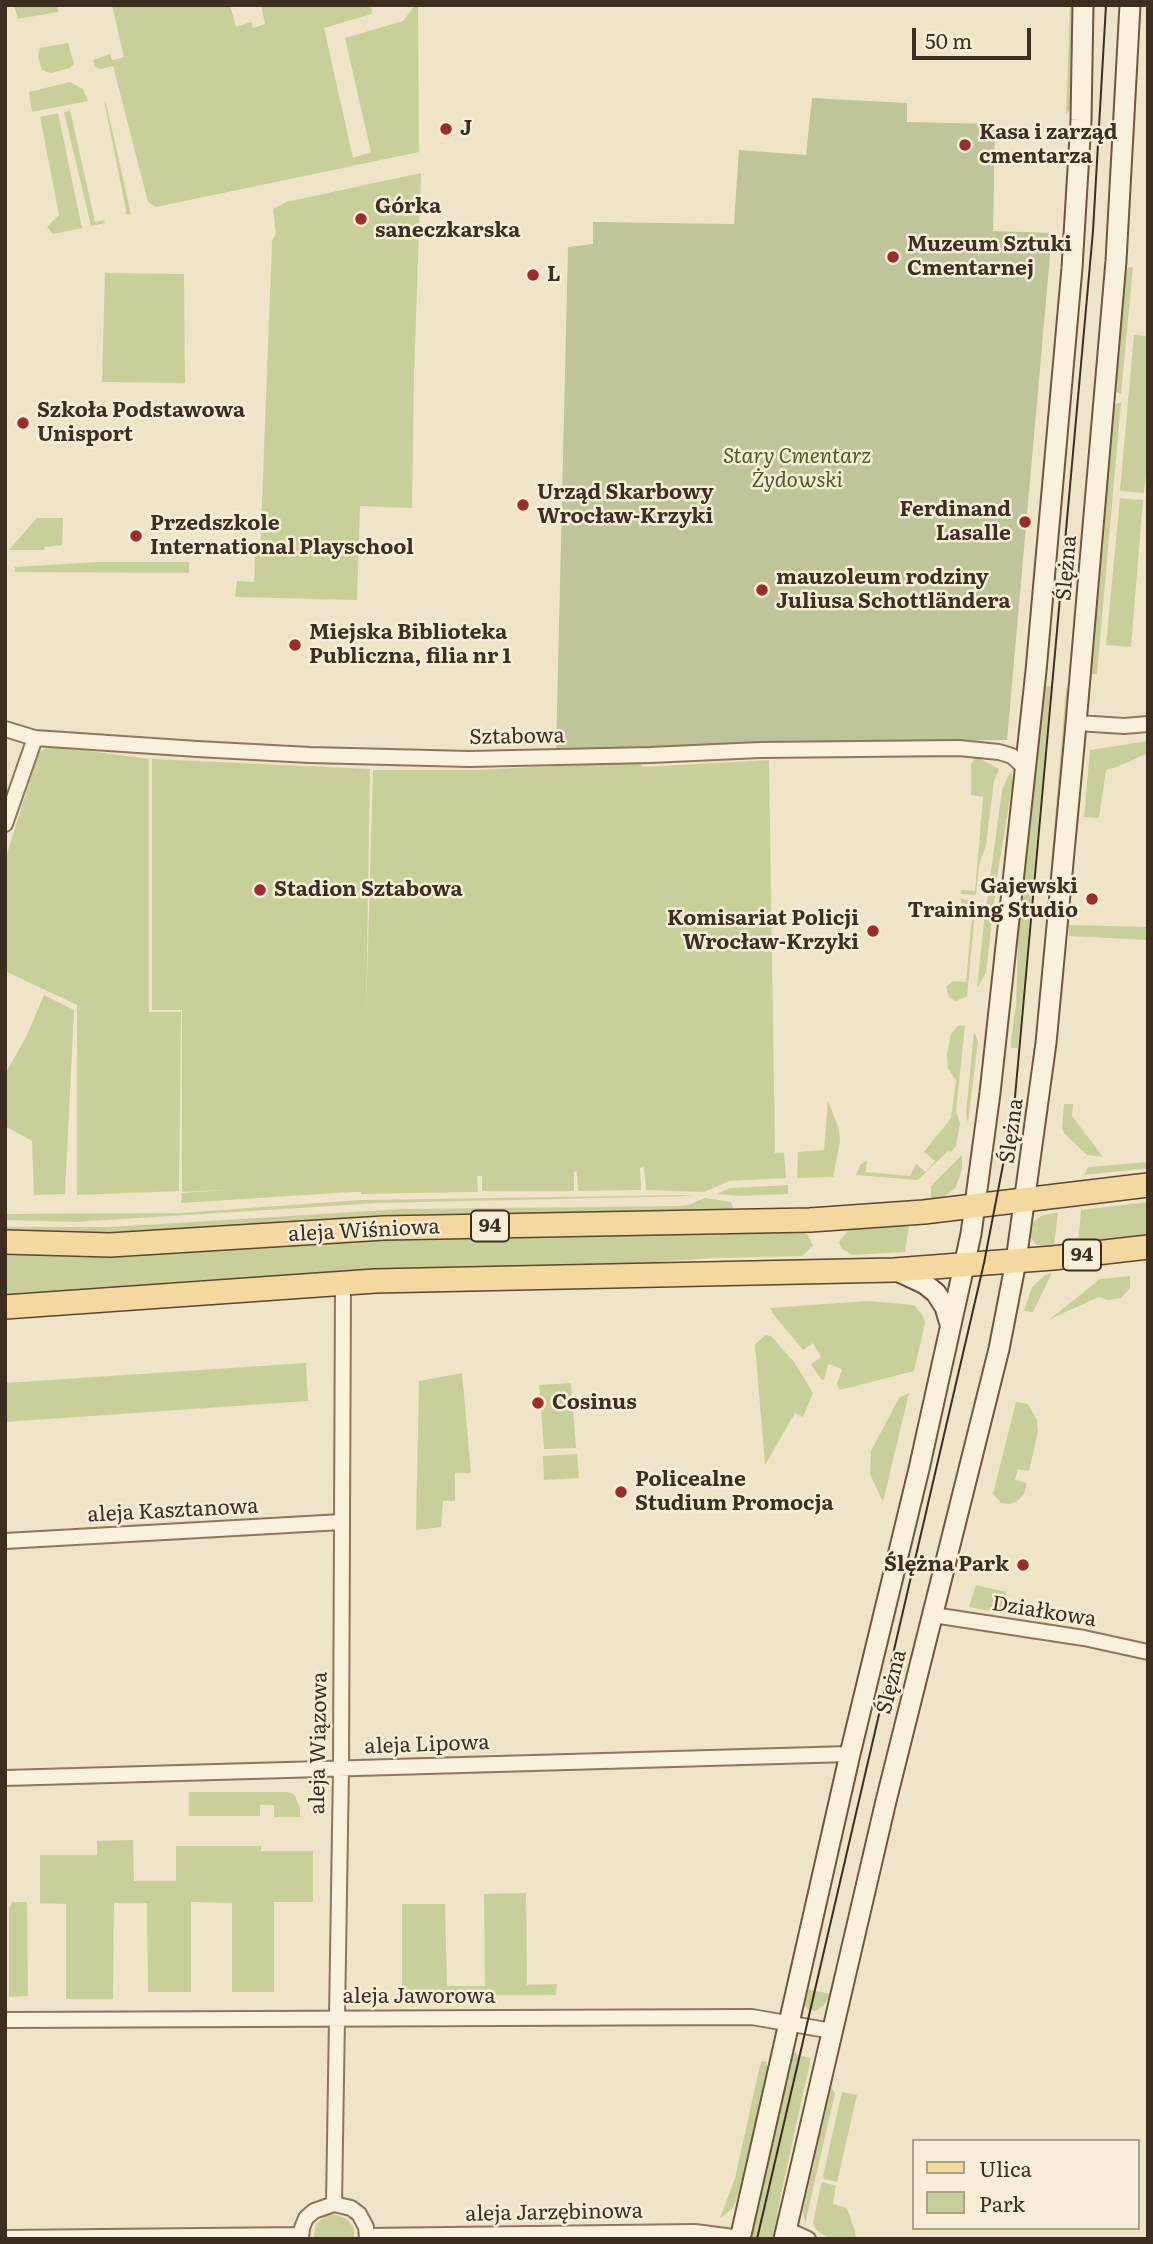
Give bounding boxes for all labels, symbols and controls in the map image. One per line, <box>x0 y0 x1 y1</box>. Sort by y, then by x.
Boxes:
scale bar <box>915 14 1034 58</box>
text: 50 m <box>925 24 972 55</box>
place label: J <box>460 116 472 142</box>
place label: Kasa i zarząd cmentarza <box>979 120 1117 170</box>
marker: J <box>438 121 454 137</box>
marker: Kasa i zarząd cmentarza <box>957 137 973 153</box>
place label: Górka saneczkarska <box>375 194 520 244</box>
marker: Górka saneczkarska <box>353 211 369 227</box>
place label: Muzeum Sztuki Cmentarnej <box>907 232 1072 282</box>
marker: Muzeum Sztuki Cmentarnej <box>885 249 901 265</box>
place label: L <box>547 262 561 288</box>
marker: L <box>525 267 541 283</box>
place label: Szkoła Podstawowa Unisport <box>37 398 245 448</box>
marker: Szkoła Podstawowa Unisport <box>15 415 31 431</box>
park label: Stary Cmentarz Żydowski <box>723 444 871 494</box>
place label: Urząd Skarbowy Wrocław-Krzyki <box>537 480 714 530</box>
marker: Urząd Skarbowy Wrocław-Krzyki <box>515 497 531 513</box>
place label: Ferdinand Lasalle <box>900 497 1011 547</box>
place label: Przedszkole International Playschool <box>150 511 414 561</box>
marker: Ferdinand Lasalle <box>1017 514 1033 530</box>
marker: Przedszkole International Playschool <box>128 528 144 544</box>
street label: Ślężna <box>1052 534 1082 602</box>
place label: mauzoleum rodziny Juliusa Schottländera <box>776 565 1011 615</box>
marker: mauzoleum rodziny Juliusa Schottländera <box>754 582 770 598</box>
place label: Miejska Biblioteka Publiczna, filia nr 1 <box>309 620 511 670</box>
marker: Miejska Biblioteka Publiczna, filia nr 1 <box>287 637 303 653</box>
street label: Sztabowa <box>469 724 565 750</box>
place label: Gajewski Training Studio <box>908 874 1078 924</box>
place label: Stadion Sztabowa <box>274 877 463 903</box>
marker: Stadion Sztabowa <box>252 882 268 898</box>
marker: Gajewski Training Studio <box>1084 891 1100 907</box>
place label: Komisariat Policji Wrocław-Krzyki <box>667 906 859 956</box>
marker: Komisariat Policji Wrocław-Krzyki <box>865 923 881 939</box>
street label: Ślężna <box>995 1097 1029 1165</box>
road number: 94 <box>471 1210 509 1242</box>
street label: aleja Wiśniowa <box>287 1214 441 1248</box>
road number: 94 <box>1063 1240 1101 1270</box>
place label: Cosinus <box>552 1390 637 1416</box>
marker: Cosinus <box>530 1395 546 1411</box>
place label: Policealne Studium Promocja <box>635 1467 834 1517</box>
marker: Policealne Studium Promocja <box>613 1484 629 1500</box>
street label: aleja Kasztanowa <box>87 1494 259 1528</box>
place label: Ślężna Park <box>884 1552 1009 1578</box>
marker: Ślężna Park <box>1015 1557 1031 1573</box>
street label: Działkowa <box>990 1591 1098 1633</box>
street label: Ślężna <box>872 1647 912 1717</box>
street label: aleja Wiązowa <box>305 1671 333 1815</box>
street label: aleja Lipowa <box>364 1730 490 1760</box>
street label: aleja Jaworowa <box>343 1984 495 2010</box>
legend <box>912 2139 1139 2230</box>
text: Ulica <box>979 2152 1032 2183</box>
text: Park <box>979 2187 1025 2218</box>
street label: aleja Jarzębinowa <box>465 2199 643 2227</box>

